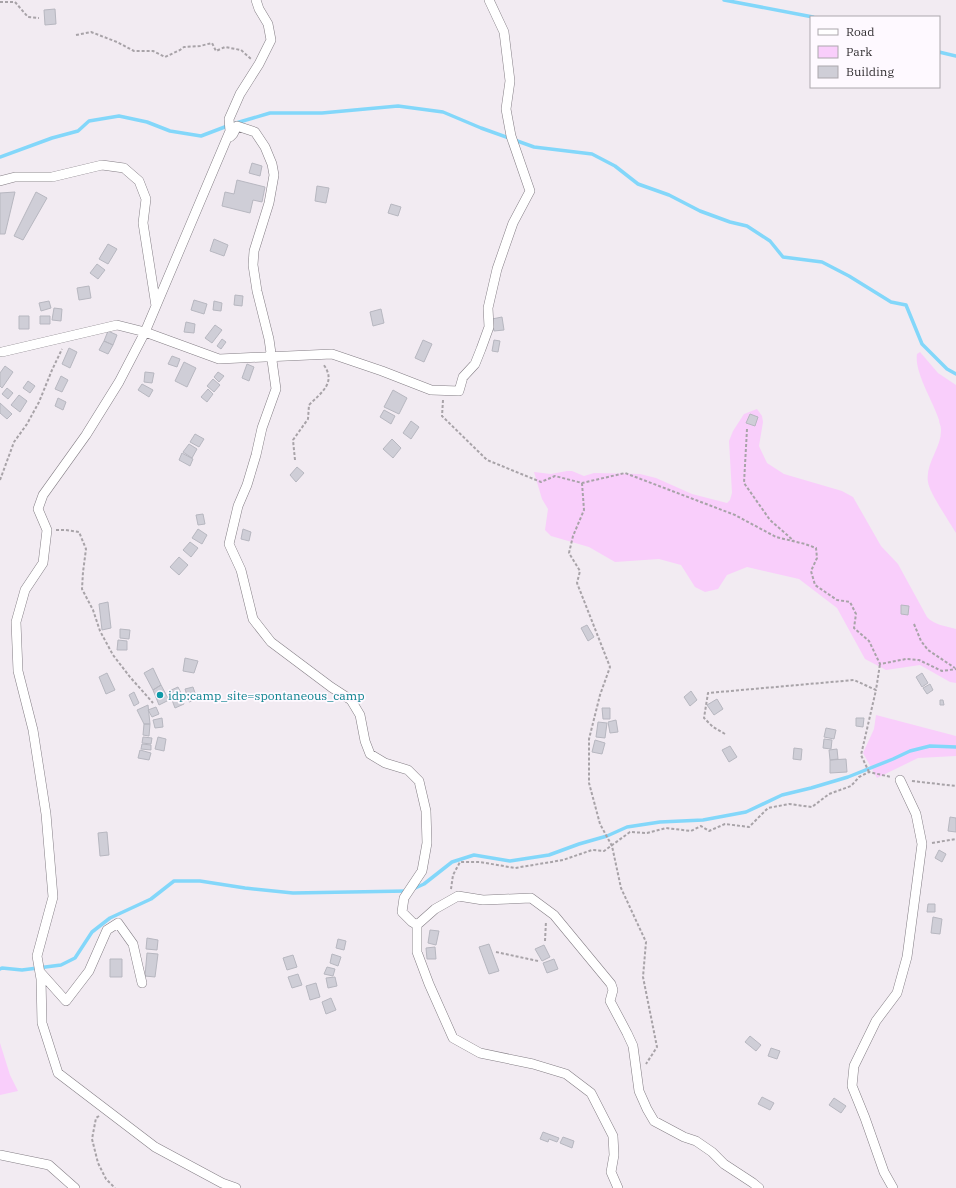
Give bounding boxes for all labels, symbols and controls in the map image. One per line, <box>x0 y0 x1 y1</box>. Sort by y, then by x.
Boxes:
legend <box>810 16 940 88</box>
text: Road <box>846 24 875 39</box>
text: Park <box>846 44 872 59</box>
text: Building <box>846 64 894 79</box>
place label: idp:camp_site=spontaneous_camp <box>168 688 365 703</box>
marker: idp:camp_site=spontaneous_camp <box>155 690 165 700</box>

